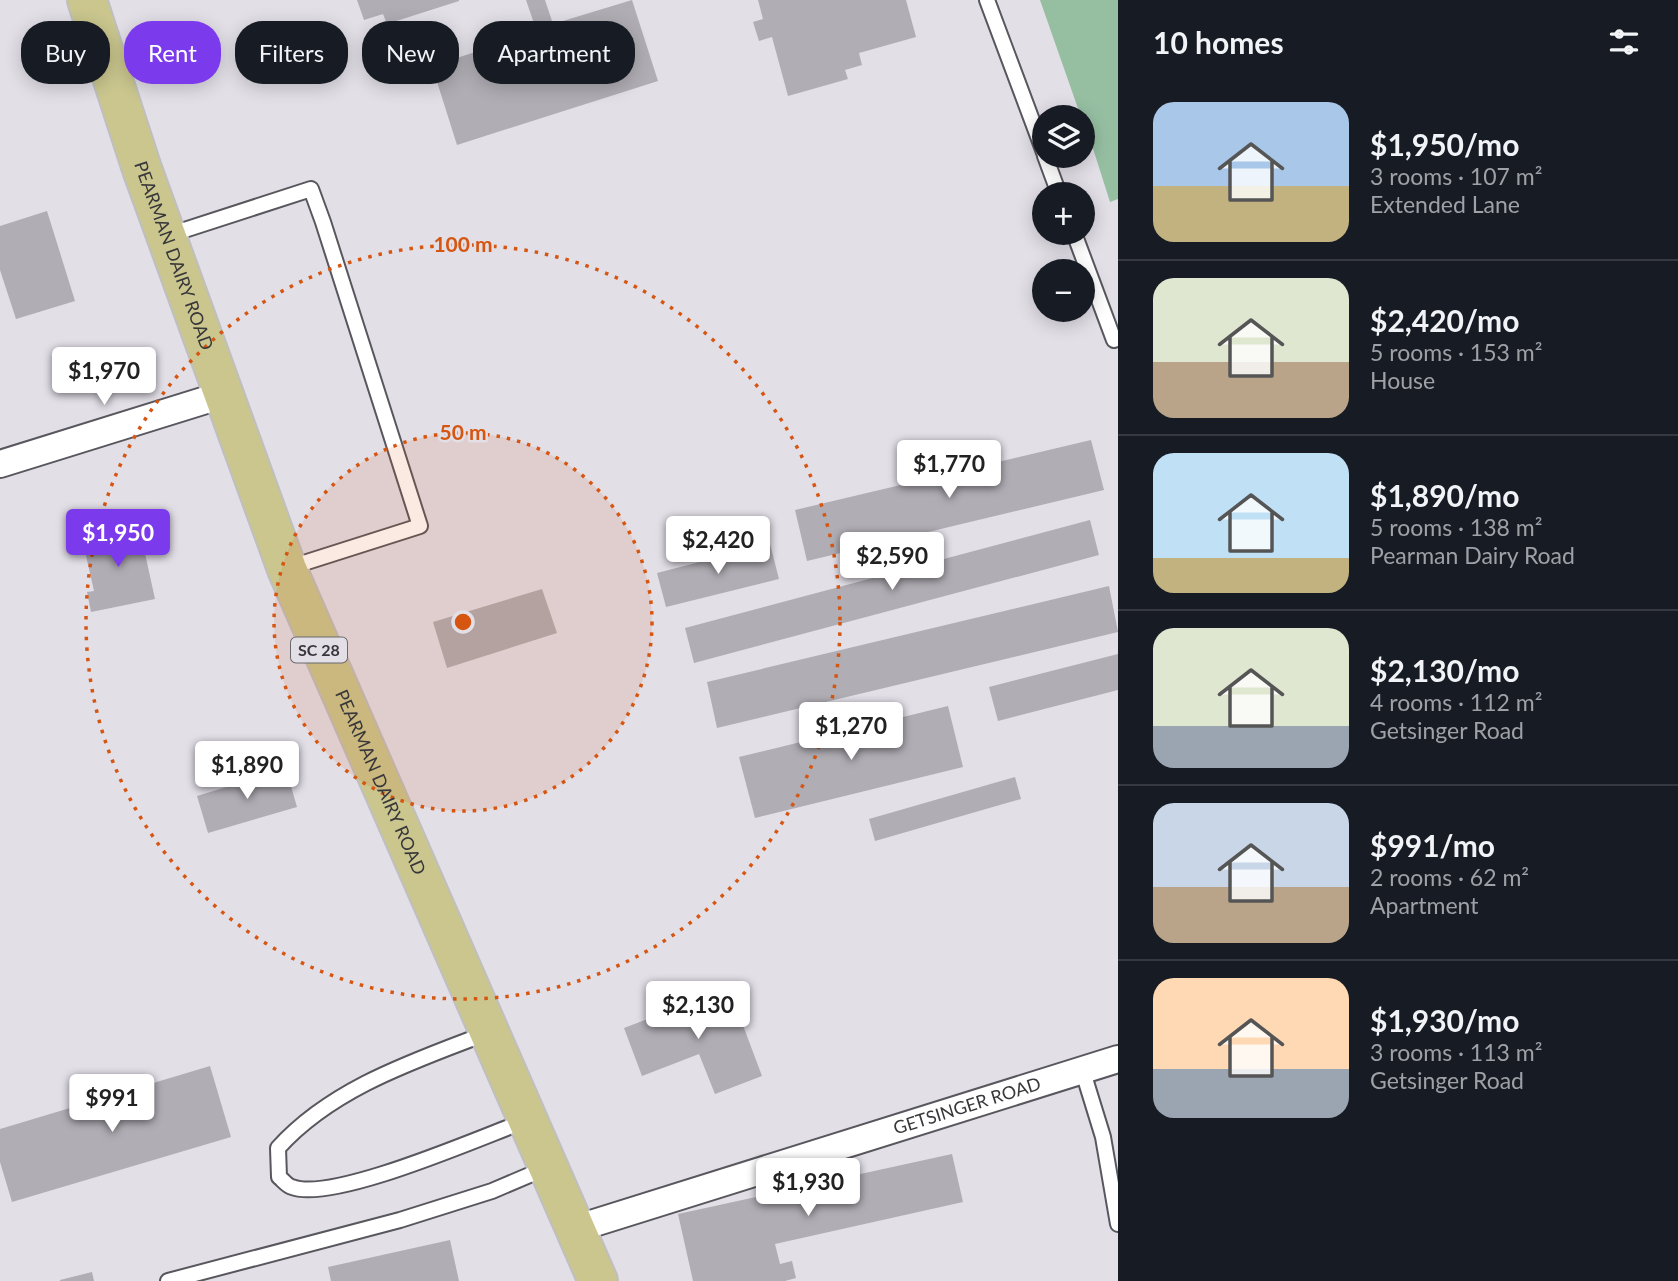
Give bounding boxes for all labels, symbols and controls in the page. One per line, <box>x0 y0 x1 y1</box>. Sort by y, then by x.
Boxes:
chip: Buy <box>21 21 110 84</box>
chip: Rent <box>124 21 221 84</box>
chip: Filters <box>235 21 348 84</box>
chip: New <box>362 21 459 84</box>
chip: Apartment <box>473 21 635 84</box>
icon: filters <box>1605 23 1643 61</box>
text: 10 homes <box>1153 24 1284 60</box>
map controls <box>1032 105 1095 322</box>
button: layers <box>1032 105 1095 168</box>
text: $1,950/mo <box>1370 126 1519 162</box>
icon: home <box>1209 130 1293 214</box>
street label: PEARMAN DAIRY ROAD <box>130 158 219 353</box>
text: 3 rooms · 107 m² <box>1370 162 1542 190</box>
button: + <box>1032 182 1095 245</box>
text: Extended Lane <box>1370 190 1520 218</box>
text: 100 m <box>433 231 493 256</box>
button: − <box>1032 259 1095 322</box>
text: $2,420/mo <box>1370 302 1519 338</box>
icon: home <box>1209 306 1293 390</box>
text: 5 rooms · 153 m² <box>1370 338 1542 366</box>
pin: $1,970 <box>47 348 161 407</box>
text: $1,970 <box>68 356 140 384</box>
text: House <box>1370 366 1435 394</box>
text: 50 m <box>439 419 487 444</box>
pin: $1,770 <box>892 440 1006 500</box>
text: $1,770 <box>913 449 985 477</box>
text: $1,890/mo <box>1370 477 1519 513</box>
icon: home <box>1209 481 1293 565</box>
pin: $1,950 <box>61 510 175 569</box>
text: 5 rooms · 138 m² <box>1370 513 1542 541</box>
pin: $2,420 <box>661 516 775 576</box>
text: $1,950 <box>82 518 154 546</box>
text: $2,420 <box>682 525 754 553</box>
pin: $2,590 <box>835 532 949 592</box>
text: $2,590 <box>856 541 928 569</box>
text: Pearman Dairy Road <box>1370 541 1575 569</box>
centre of rings <box>451 610 475 634</box>
road number: SC 28 <box>291 638 347 663</box>
text: $2,130/mo <box>1370 652 1519 688</box>
icon: home <box>1209 656 1293 740</box>
street label: PEARMAN DAIRY ROAD <box>331 686 431 878</box>
text: 4 rooms · 112 m² <box>1370 688 1542 716</box>
pin: $1,270 <box>794 702 908 762</box>
text: $1,270 <box>815 711 887 739</box>
text: Getsinger Road <box>1370 716 1524 744</box>
pin: $1,890 <box>190 742 304 801</box>
text: $1,890 <box>211 750 283 778</box>
text: $991/mo <box>1370 827 1495 863</box>
icon: home <box>1209 831 1293 915</box>
text: 2 rooms · 62 m² <box>1370 863 1529 891</box>
text: Apartment <box>1370 891 1478 919</box>
pin: $2,130 <box>641 982 755 1041</box>
text: $2,130 <box>662 990 734 1018</box>
text: $1,930/mo <box>1370 1002 1519 1038</box>
icon: home <box>1209 1006 1293 1090</box>
text: 3 rooms · 113 m² <box>1370 1038 1542 1066</box>
text: Getsinger Road <box>1370 1066 1524 1094</box>
street label: GETSINGER ROAD <box>891 1072 1043 1139</box>
pin: $991 <box>71 1074 153 1134</box>
text: $991 <box>85 1083 139 1111</box>
pin: $1,930 <box>751 1158 865 1218</box>
text: $1,930 <box>772 1167 844 1195</box>

